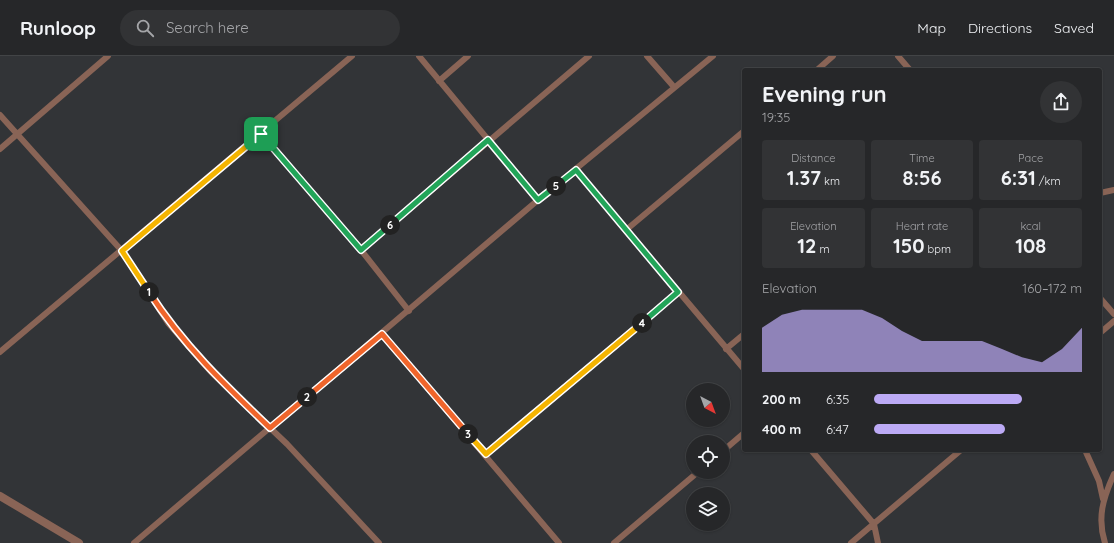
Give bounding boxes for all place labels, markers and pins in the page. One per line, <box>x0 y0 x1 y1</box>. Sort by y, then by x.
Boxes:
pin <box>244 117 278 151</box>
pin: 5 <box>546 176 566 196</box>
pin: 6 <box>380 215 400 235</box>
pin: 1 <box>139 282 159 302</box>
pin: 4 <box>632 313 652 333</box>
pin: 2 <box>297 387 317 407</box>
pin: 3 <box>458 424 478 444</box>

